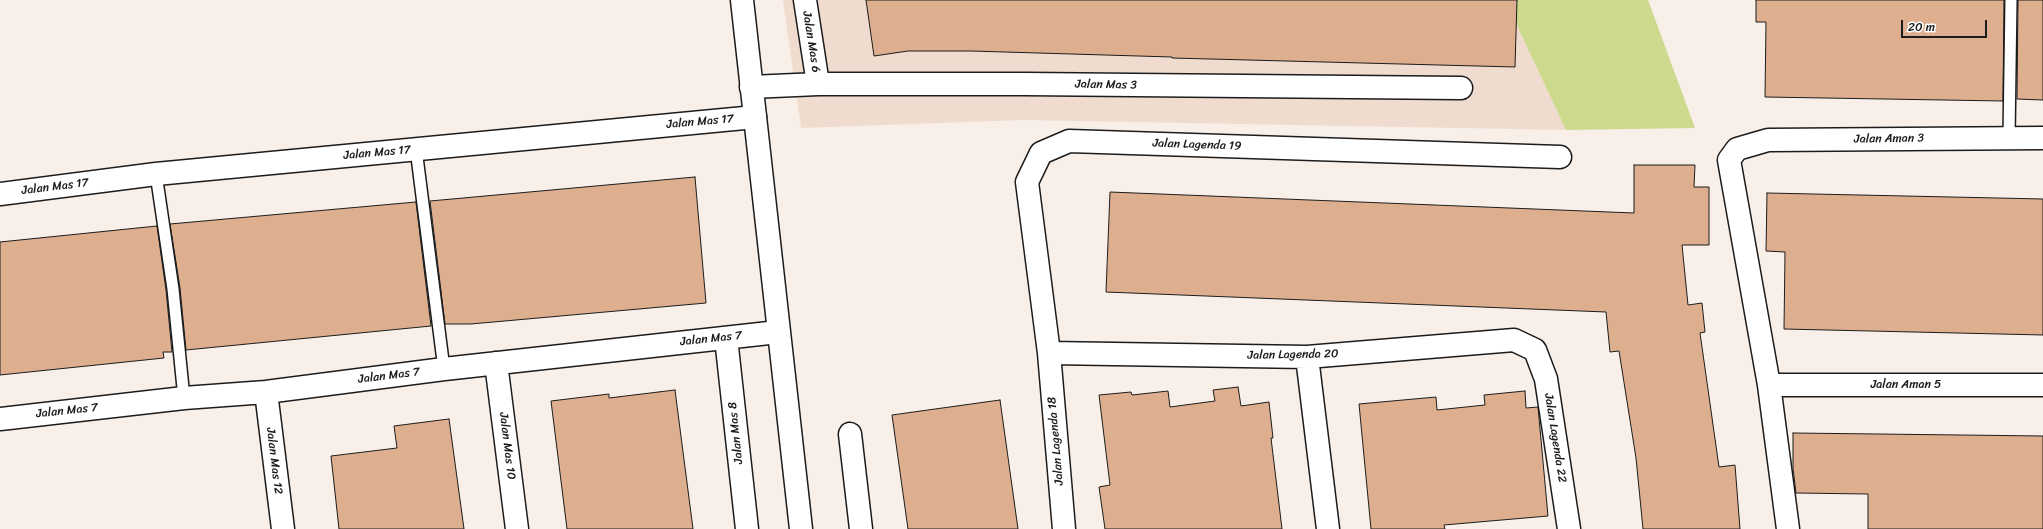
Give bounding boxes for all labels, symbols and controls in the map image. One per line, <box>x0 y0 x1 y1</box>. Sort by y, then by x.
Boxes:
street label: Jalan Mas 6 <box>799 10 823 74</box>
scale bar <box>1903 12 1989 38</box>
text: 20 m <box>1908 16 1935 38</box>
street label: Jalan Mas 3 <box>1075 77 1137 93</box>
street label: Jalan Mas 17 <box>666 112 734 132</box>
street label: Jalan Aman 3 <box>1854 131 1924 147</box>
street label: Jalan Lagenda 19 <box>1152 136 1242 154</box>
street label: Jalan Mas 17 <box>343 143 411 163</box>
street label: Jalan Mas 17 <box>21 176 89 198</box>
street label: Jalan Mas 7 <box>679 329 743 349</box>
street label: Jalan Lagenda 20 <box>1247 347 1339 363</box>
street label: Jalan Mas 7 <box>357 365 421 387</box>
street label: Jalan Aman 5 <box>1871 378 1941 392</box>
street label: Jalan Lagenda 22 <box>1541 392 1569 484</box>
street label: Jalan Lagenda 18 <box>1045 396 1067 486</box>
street label: Jalan Mas 7 <box>35 401 99 421</box>
street label: Jalan Mas 8 <box>726 401 746 465</box>
street label: Jalan Mas 10 <box>496 411 518 481</box>
street label: Jalan Mas 12 <box>263 427 285 495</box>

